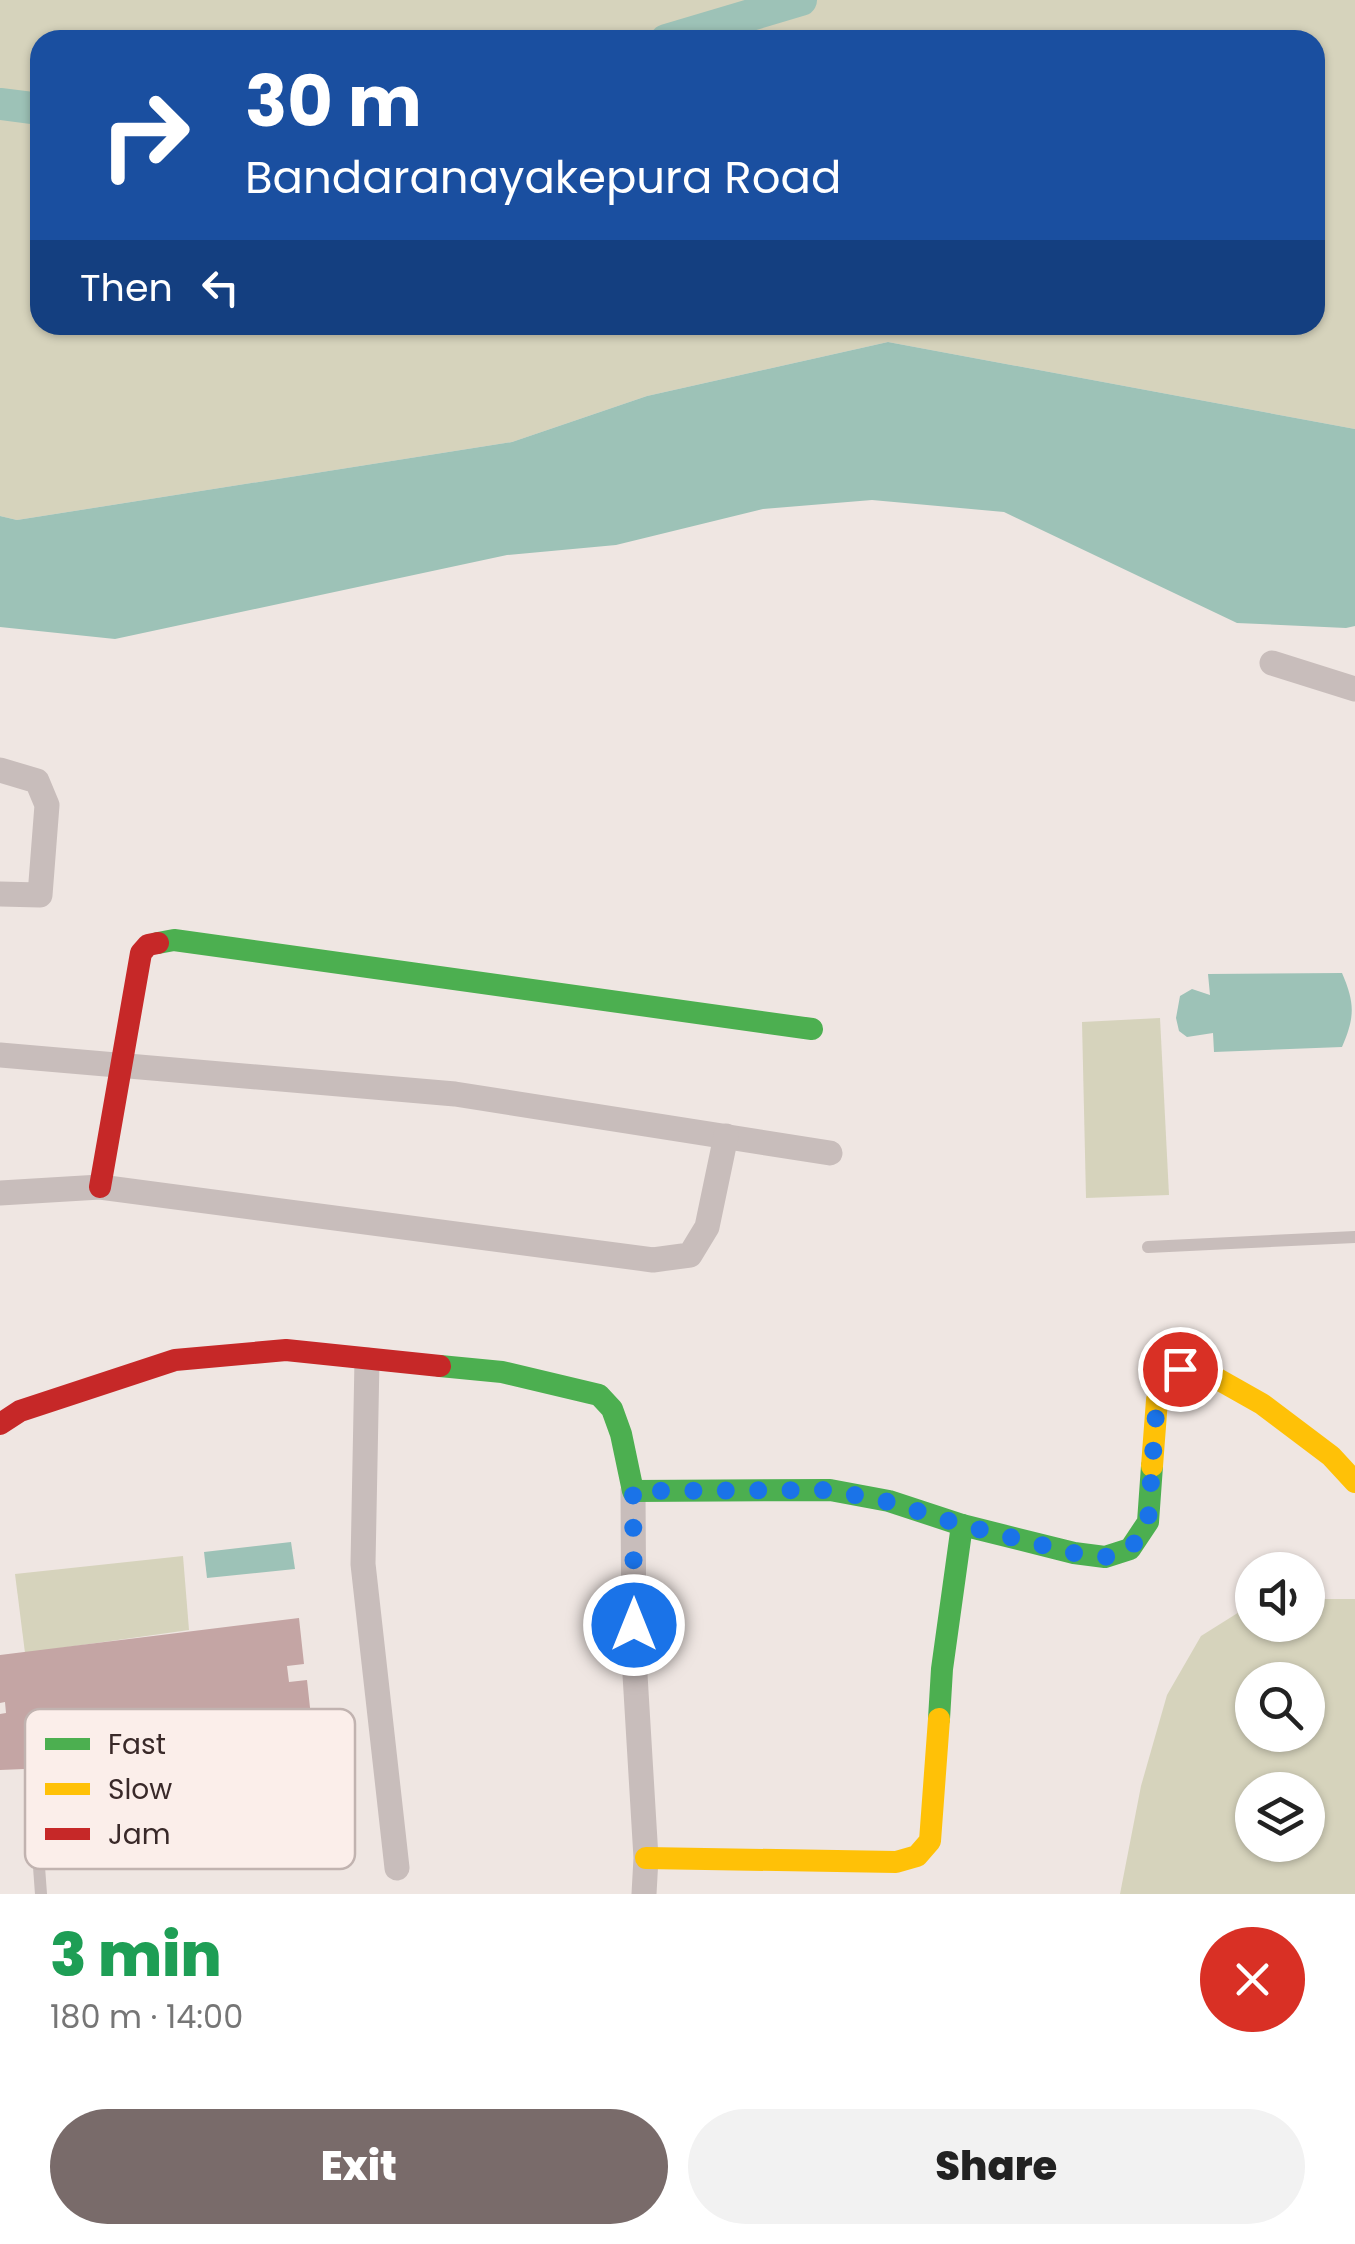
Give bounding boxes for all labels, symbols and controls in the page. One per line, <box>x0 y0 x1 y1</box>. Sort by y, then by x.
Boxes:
text: 30 m <box>245 52 422 151</box>
icon: right <box>80 70 210 200</box>
text: Bandaranayakepura Road <box>245 146 841 209</box>
icon: left <box>193 260 248 315</box>
text: Then <box>80 261 173 314</box>
pin <box>1138 1327 1223 1412</box>
icon: arrive <box>1153 1342 1208 1397</box>
map controls <box>1235 1552 1325 1862</box>
button: sound <box>1235 1552 1325 1642</box>
position arrow <box>582 1573 686 1677</box>
button: search <box>1235 1662 1325 1752</box>
legend <box>25 1709 355 1869</box>
text: Fast <box>108 1725 166 1764</box>
text: Slow <box>108 1770 172 1809</box>
button: layers <box>1235 1772 1325 1862</box>
text: Jam <box>108 1815 171 1854</box>
text: 3 min <box>50 1913 222 1997</box>
button: close <box>1200 1927 1305 2032</box>
text: 180 m · 14:00 <box>50 1994 243 2039</box>
button: Exit <box>50 2109 668 2224</box>
button: Share <box>688 2109 1305 2224</box>

